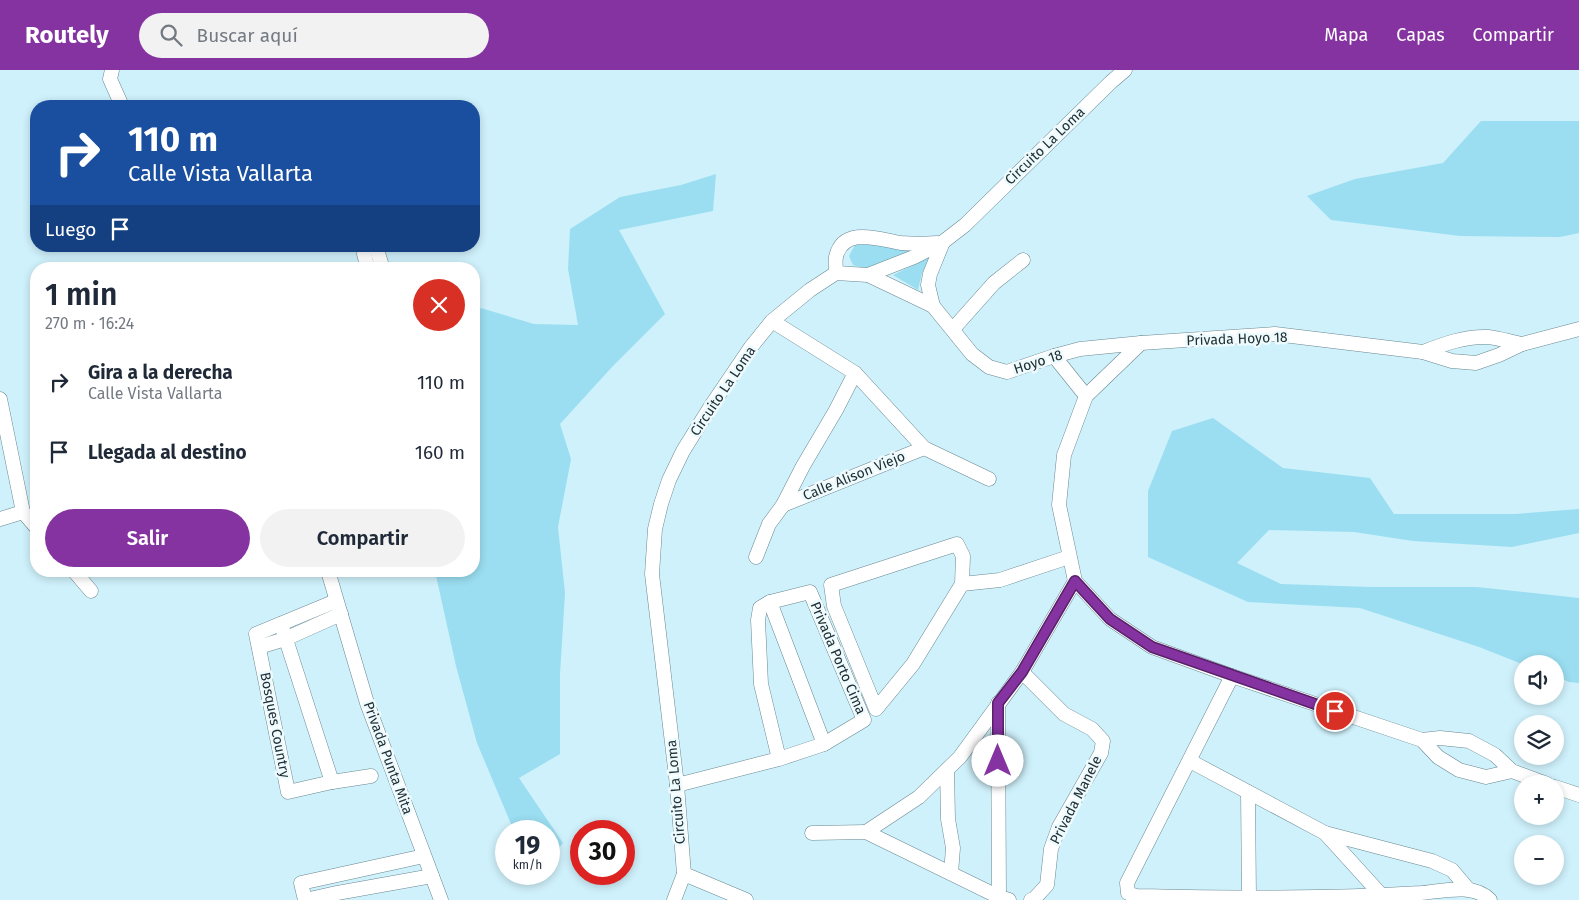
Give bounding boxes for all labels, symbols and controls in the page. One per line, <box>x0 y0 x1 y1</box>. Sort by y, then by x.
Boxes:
search box <box>139 13 489 58</box>
text: Routely <box>25 21 109 49</box>
icon: search <box>157 21 185 49</box>
text: Buscar aquí <box>197 24 298 47</box>
text: Mapa <box>1324 24 1368 46</box>
text: Capas <box>1396 24 1445 46</box>
text: Compartir <box>1473 24 1554 46</box>
street label: Circuito La Loma <box>1001 104 1089 188</box>
text: 110 m <box>128 118 218 160</box>
icon: right <box>45 120 110 185</box>
text: Calle Vista Vallarta <box>128 160 313 187</box>
icon: arrive <box>106 215 134 243</box>
text: Luego <box>45 218 96 241</box>
text: 1 min <box>45 277 117 313</box>
button: close <box>413 279 465 331</box>
text: 270 m · 16:24 <box>45 314 134 333</box>
street label: Privada Hoyo 18 <box>1186 329 1288 349</box>
street label: Circuito La Loma <box>687 343 759 439</box>
street label: Hoyo 18 <box>1012 346 1065 378</box>
text: Gira a la derecha <box>88 361 233 384</box>
icon: right <box>45 368 73 396</box>
text: 110 m <box>417 371 465 394</box>
text: Calle Vista Vallarta <box>88 384 222 403</box>
icon: arrive <box>45 438 73 466</box>
text: Llegada al destino <box>88 441 247 464</box>
text: 160 m <box>415 441 465 464</box>
street label: Calle Alison Viejo <box>800 448 908 504</box>
button: Salir <box>45 509 250 567</box>
button: Compartir <box>260 509 465 567</box>
street label: Privada Porto Cima <box>807 599 869 717</box>
map controls <box>1514 655 1564 885</box>
button: sound <box>1514 655 1564 705</box>
street label: Bosques Country <box>256 671 294 779</box>
pin <box>1314 690 1356 732</box>
icon: arrive <box>1321 697 1349 725</box>
street label: Privada Punta Mita <box>360 699 416 817</box>
button: layers <box>1514 715 1564 765</box>
position arrow <box>971 734 1023 786</box>
street label: Circuito La Loma <box>663 739 689 845</box>
street label: Privada Manele <box>1046 753 1106 847</box>
button: + <box>1514 775 1564 825</box>
speed limit sign: 30 <box>570 820 635 885</box>
text: 19 <box>515 831 540 861</box>
button: − <box>1514 835 1564 885</box>
text: km/h <box>513 858 542 872</box>

